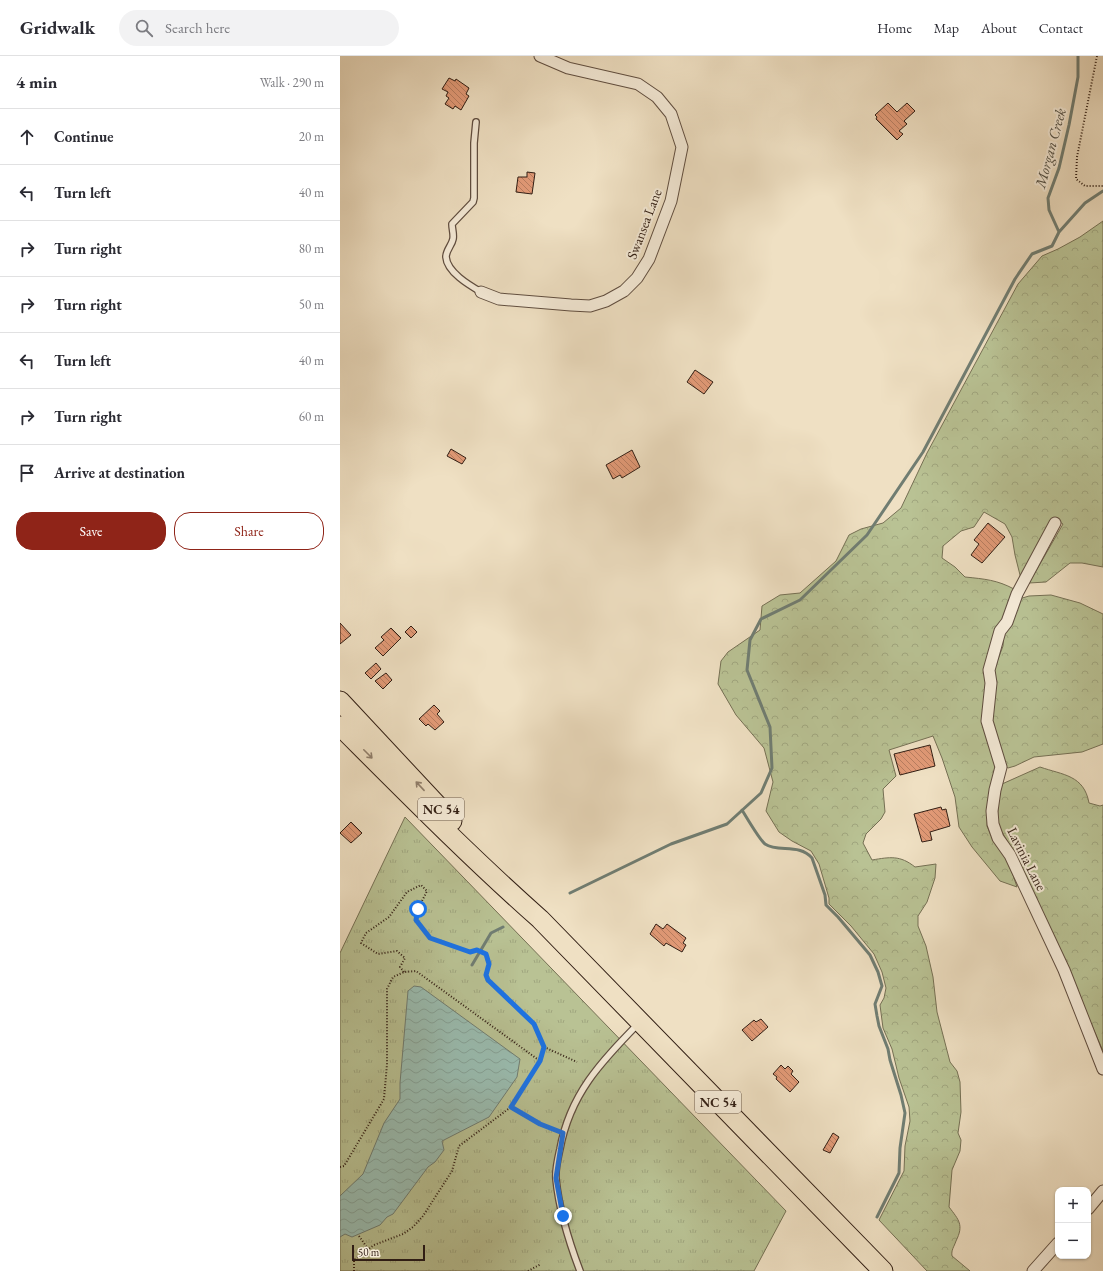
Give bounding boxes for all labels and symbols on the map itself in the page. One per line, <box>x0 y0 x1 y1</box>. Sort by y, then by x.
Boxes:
water label: Morgan Creek <box>1030 106 1070 191</box>
street label: Swansea Lane <box>622 186 666 262</box>
one-way arrow <box>363 749 373 759</box>
one-way arrow <box>415 781 424 791</box>
road number: NC 54 <box>418 798 464 820</box>
street label: Lavinia Lane <box>1003 824 1051 894</box>
route start <box>409 900 427 918</box>
road number: NC 54 <box>695 1091 741 1113</box>
route end <box>554 1207 572 1225</box>
scale bar <box>352 1243 425 1262</box>

